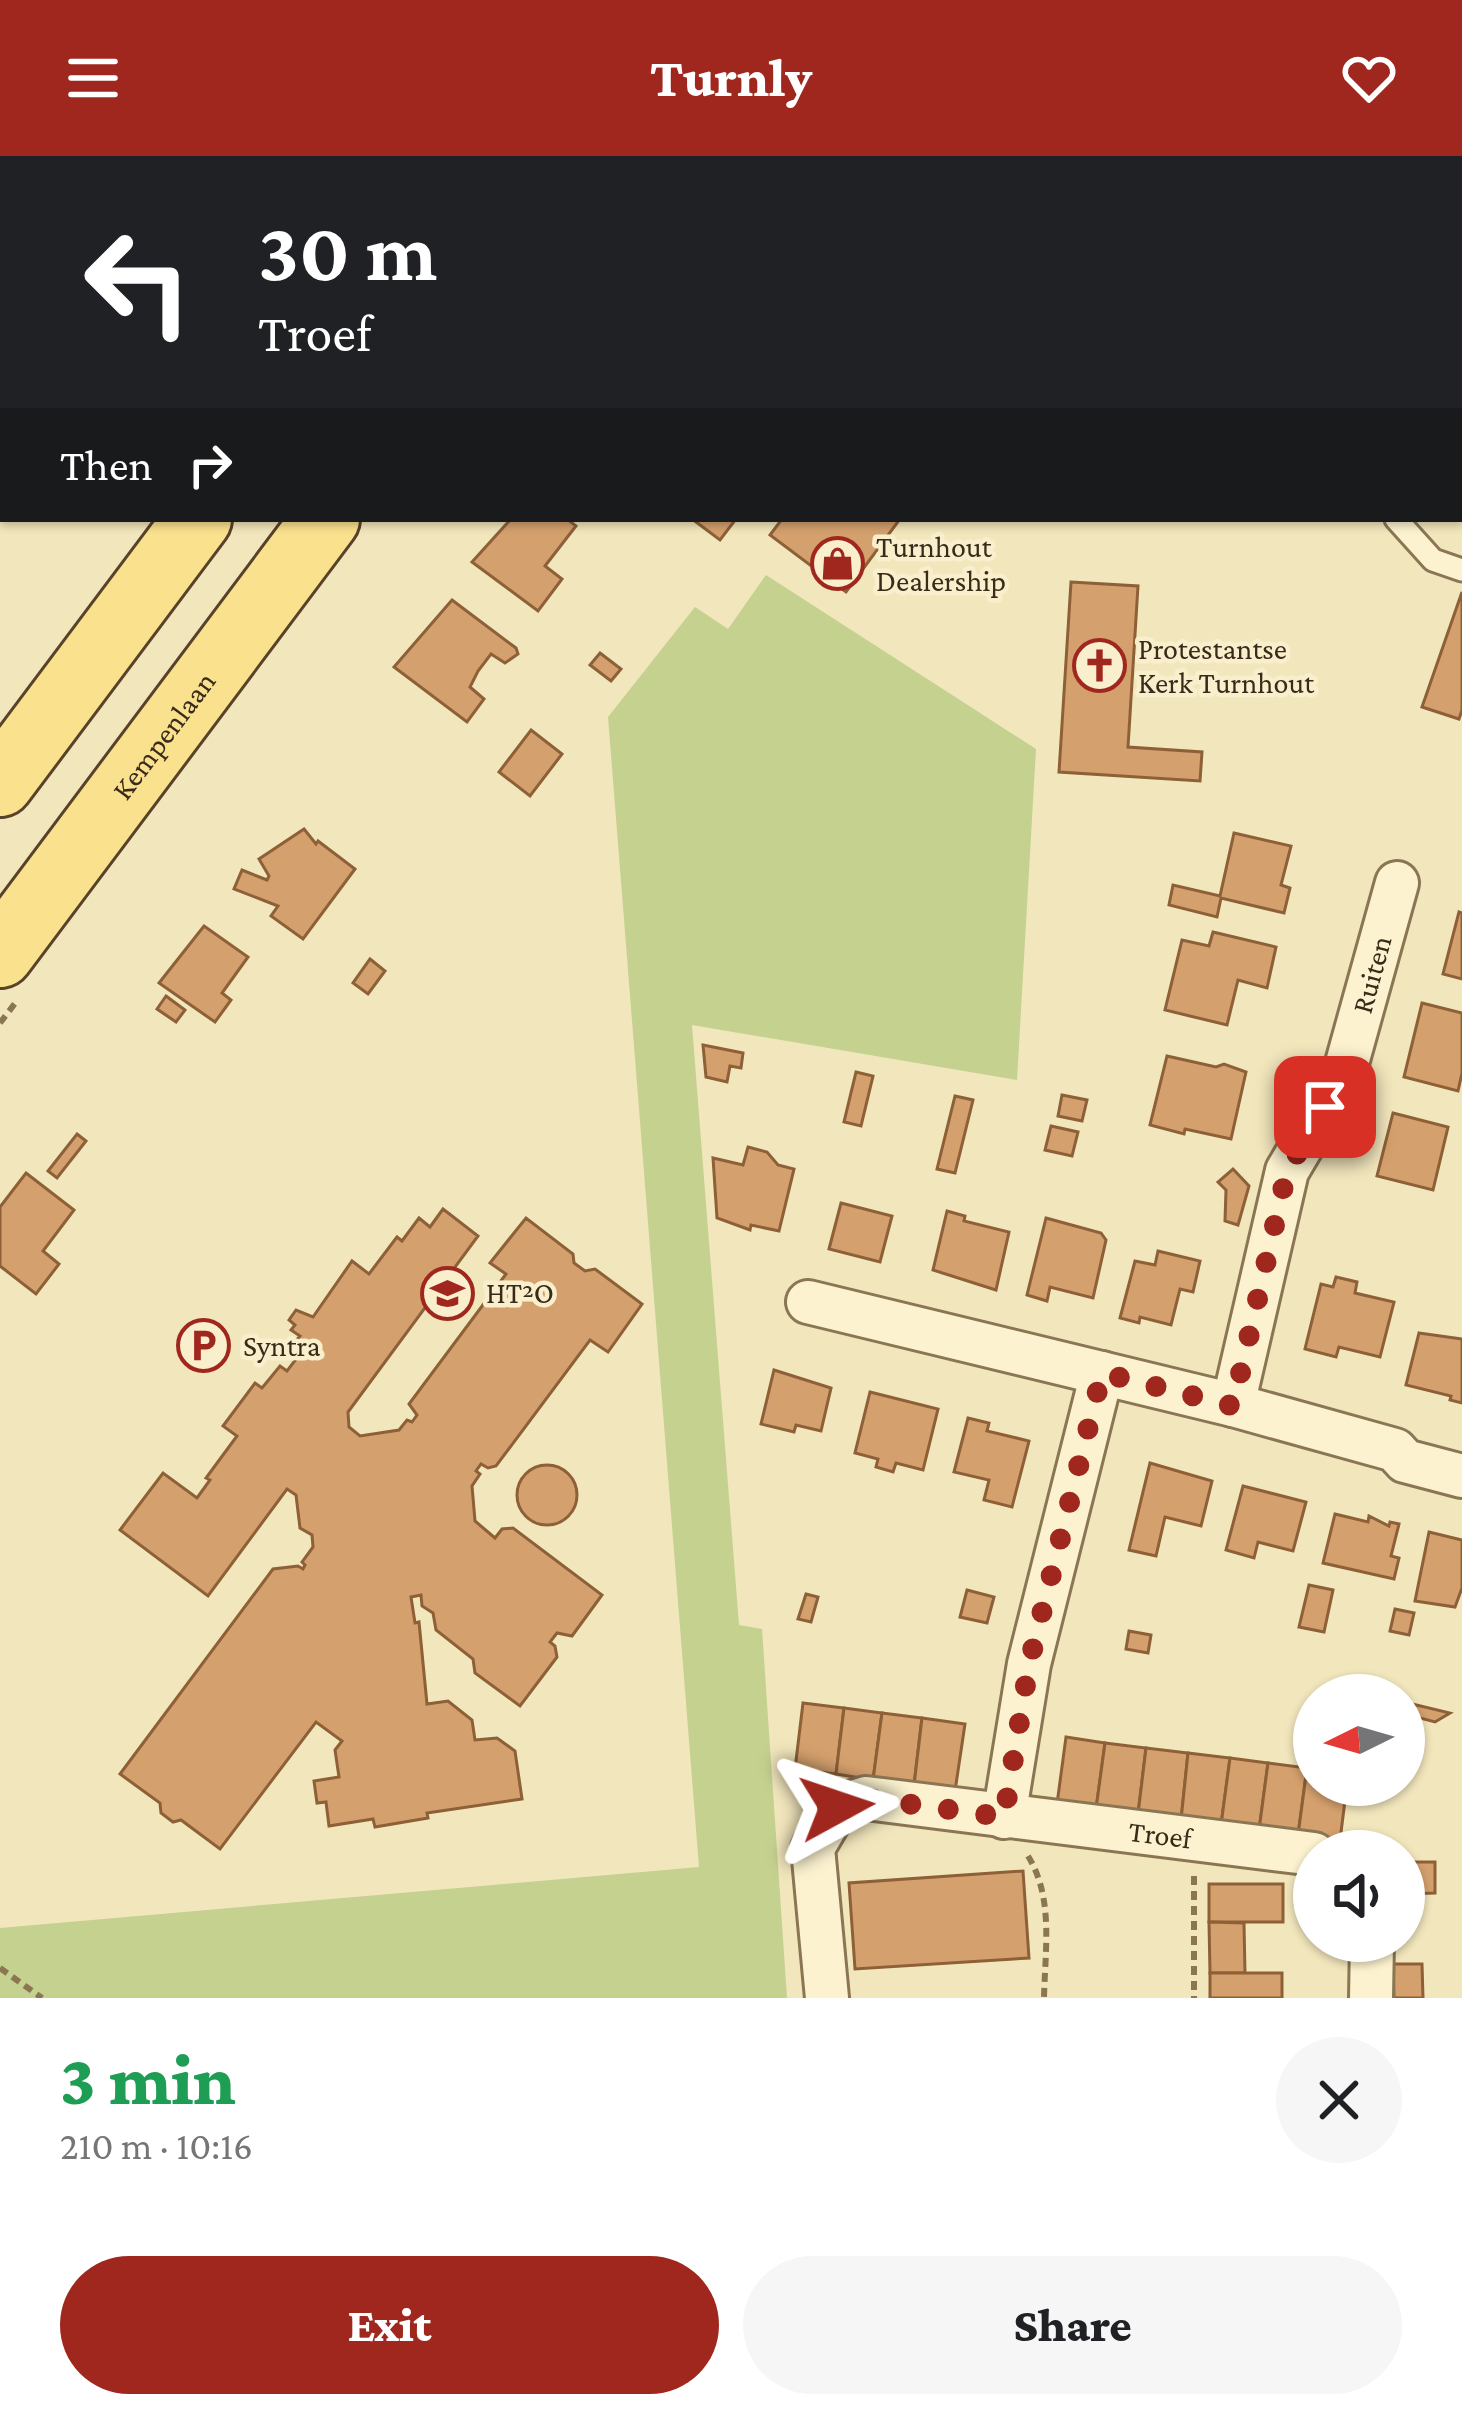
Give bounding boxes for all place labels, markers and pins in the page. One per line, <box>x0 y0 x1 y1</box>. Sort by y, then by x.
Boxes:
place label: Turnhout Dealership <box>876 530 1006 598</box>
shop icon: Turnhout Dealership <box>809 536 865 592</box>
place label: Protestantse Kerk Turnhout <box>1138 632 1315 699</box>
church icon: Protestantse Kerk Turnhout <box>1071 638 1127 694</box>
pin <box>1274 1056 1376 1158</box>
school or university icon: HT²O <box>419 1265 475 1321</box>
place label: HT²O <box>486 1276 554 1309</box>
parking icon: Syntra <box>176 1318 232 1374</box>
place label: Syntra <box>243 1329 321 1363</box>

